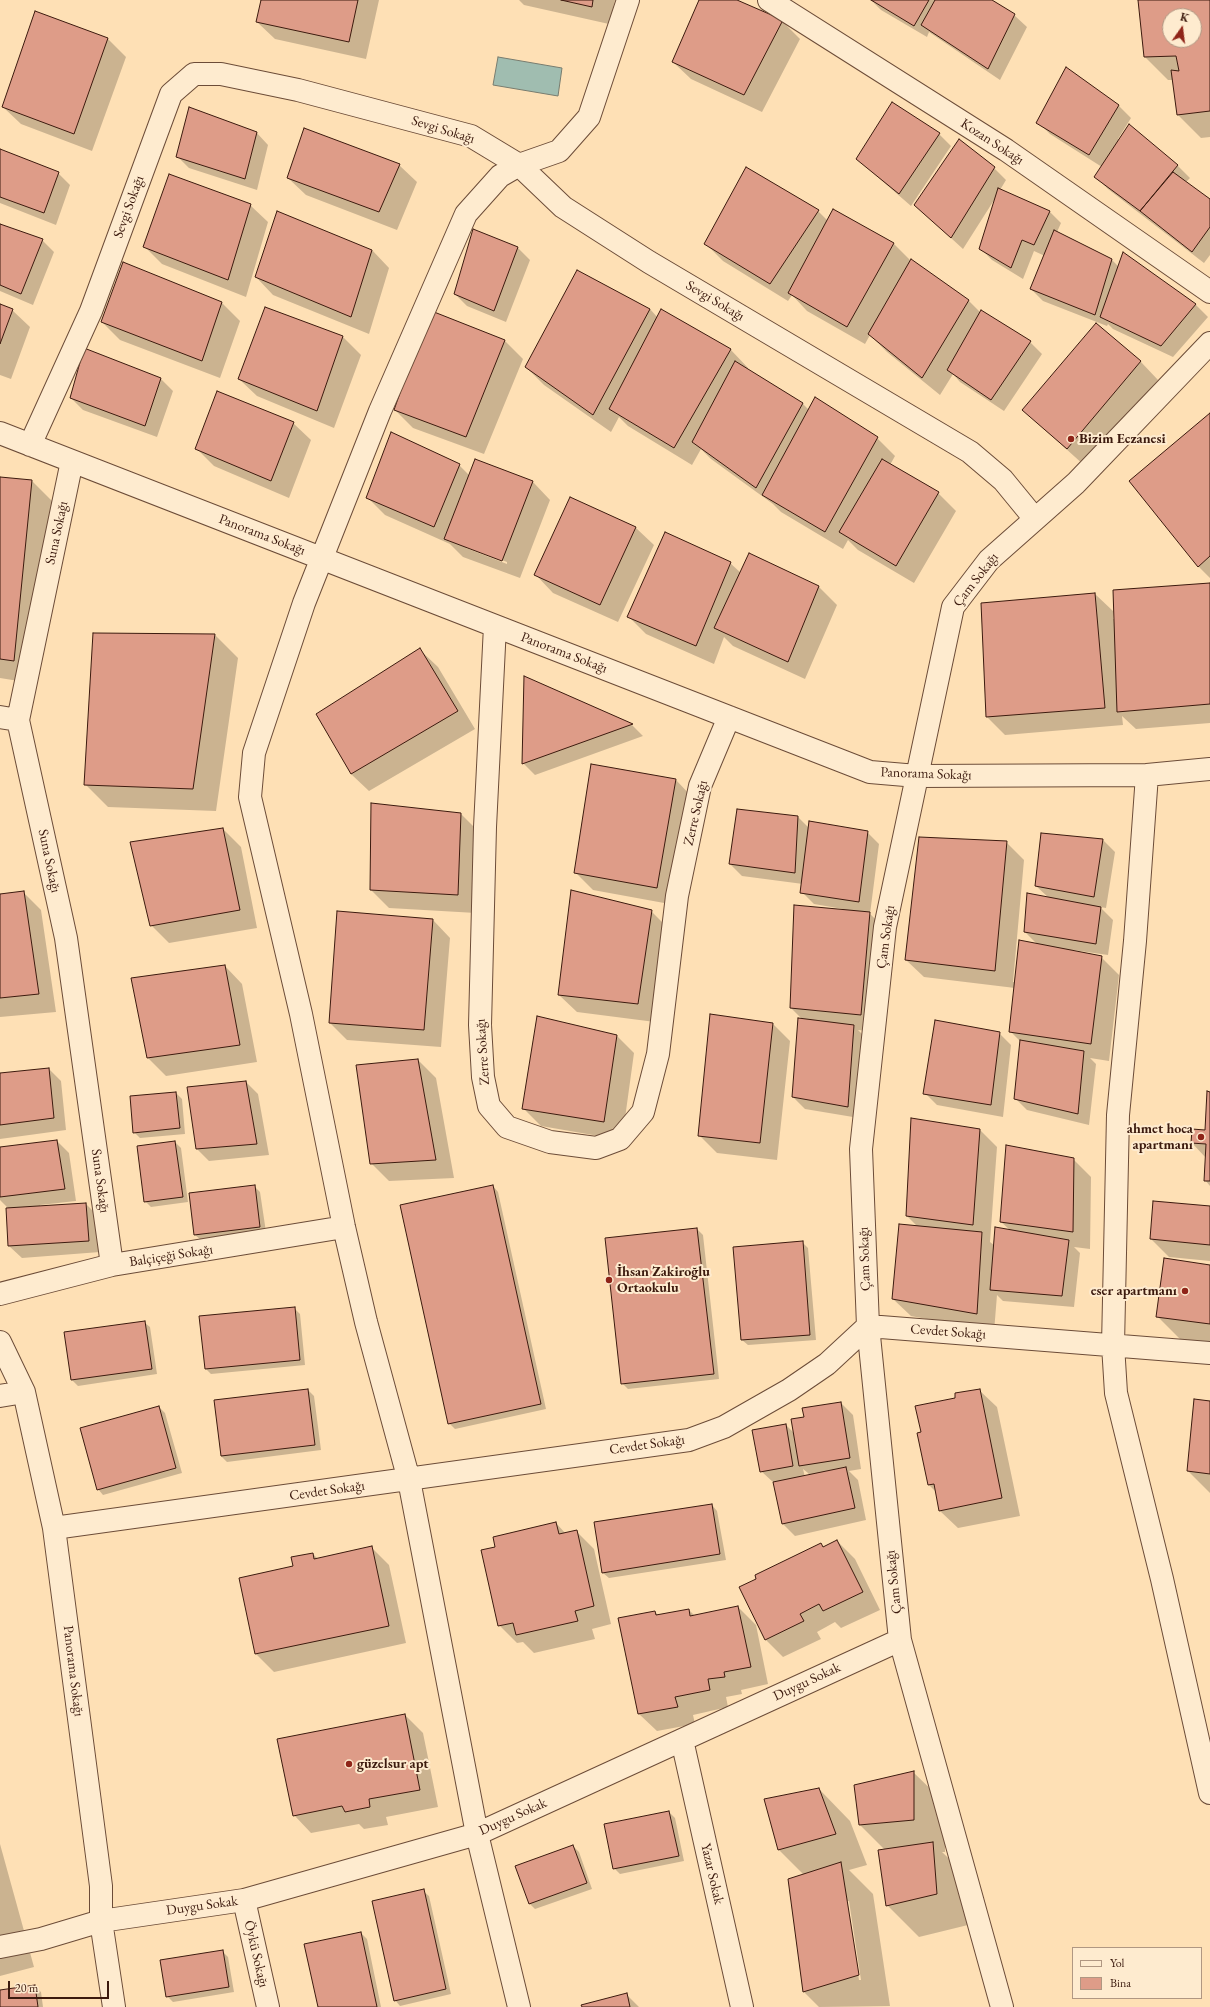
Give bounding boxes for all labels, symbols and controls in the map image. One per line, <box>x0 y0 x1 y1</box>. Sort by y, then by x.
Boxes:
north arrow <box>1162 8 1202 48</box>
text: K <box>1179 10 1190 25</box>
street label: Sevgi Sokağı <box>409 112 477 148</box>
street label: Kozan Sokağı <box>957 115 1027 169</box>
street label: Sevgi Sokağı <box>110 173 148 241</box>
street label: Sevgi Sokağı <box>683 277 747 325</box>
place label: Bizim Eczanesi <box>1079 431 1166 447</box>
marker: Bizim Eczanesi <box>1066 434 1076 444</box>
street label: Suna Sokağı <box>42 500 72 566</box>
street label: Panorama Sokağı <box>216 511 308 559</box>
street label: Çam Sokağı <box>950 550 1002 610</box>
street label: Panorama Sokağı <box>518 629 610 677</box>
street label: Panorama Sokağı <box>880 764 972 784</box>
street label: Zerre Sokağı <box>680 779 712 847</box>
street label: Suna Sokağı <box>34 828 64 894</box>
street label: Çam Sokağı <box>873 904 899 970</box>
street label: Zerre Sokağı <box>472 1018 494 1086</box>
place label: ahmet hoca apartmanı <box>1127 1121 1193 1154</box>
marker: ahmet hoca apartmanı <box>1196 1132 1206 1142</box>
street label: Suna Sokağı <box>87 1148 113 1214</box>
street label: Çam Sokağı <box>855 1227 875 1291</box>
street label: Balçiçeği Sokağı <box>128 1241 214 1271</box>
place label: İhsan Zakiroğlu Ortaokulu <box>617 1264 710 1296</box>
marker: İhsan Zakiroğlu Ortaokulu <box>604 1275 614 1285</box>
place label: eser apartmanı <box>1091 1283 1177 1299</box>
marker: eser apartmanı <box>1180 1286 1190 1296</box>
street label: Cevdet Sokağı <box>910 1321 986 1343</box>
street label: Cevdet Sokağı <box>608 1431 686 1459</box>
street label: Cevdet Sokağı <box>288 1477 366 1505</box>
street label: Çam Sokağı <box>882 1549 906 1615</box>
street label: Panorama Sokağı <box>59 1625 87 1717</box>
street label: Duygu Sokak <box>771 1659 843 1705</box>
place label: güzelsur apt <box>357 1756 429 1772</box>
marker: güzelsur apt <box>344 1759 354 1769</box>
street label: Duygu Sokak <box>477 1795 549 1839</box>
street label: Yazar Sokak <box>697 1842 727 1906</box>
street label: Duygu Sokak <box>165 1893 239 1919</box>
street label: Öykü Sokağı <box>240 1919 272 1989</box>
legend <box>1072 1947 1202 1999</box>
text: Yol <box>1110 1955 1124 1971</box>
scale bar <box>10 1973 111 1999</box>
text: Bina <box>1110 1975 1131 1991</box>
text: 20 m <box>15 1980 38 1996</box>

